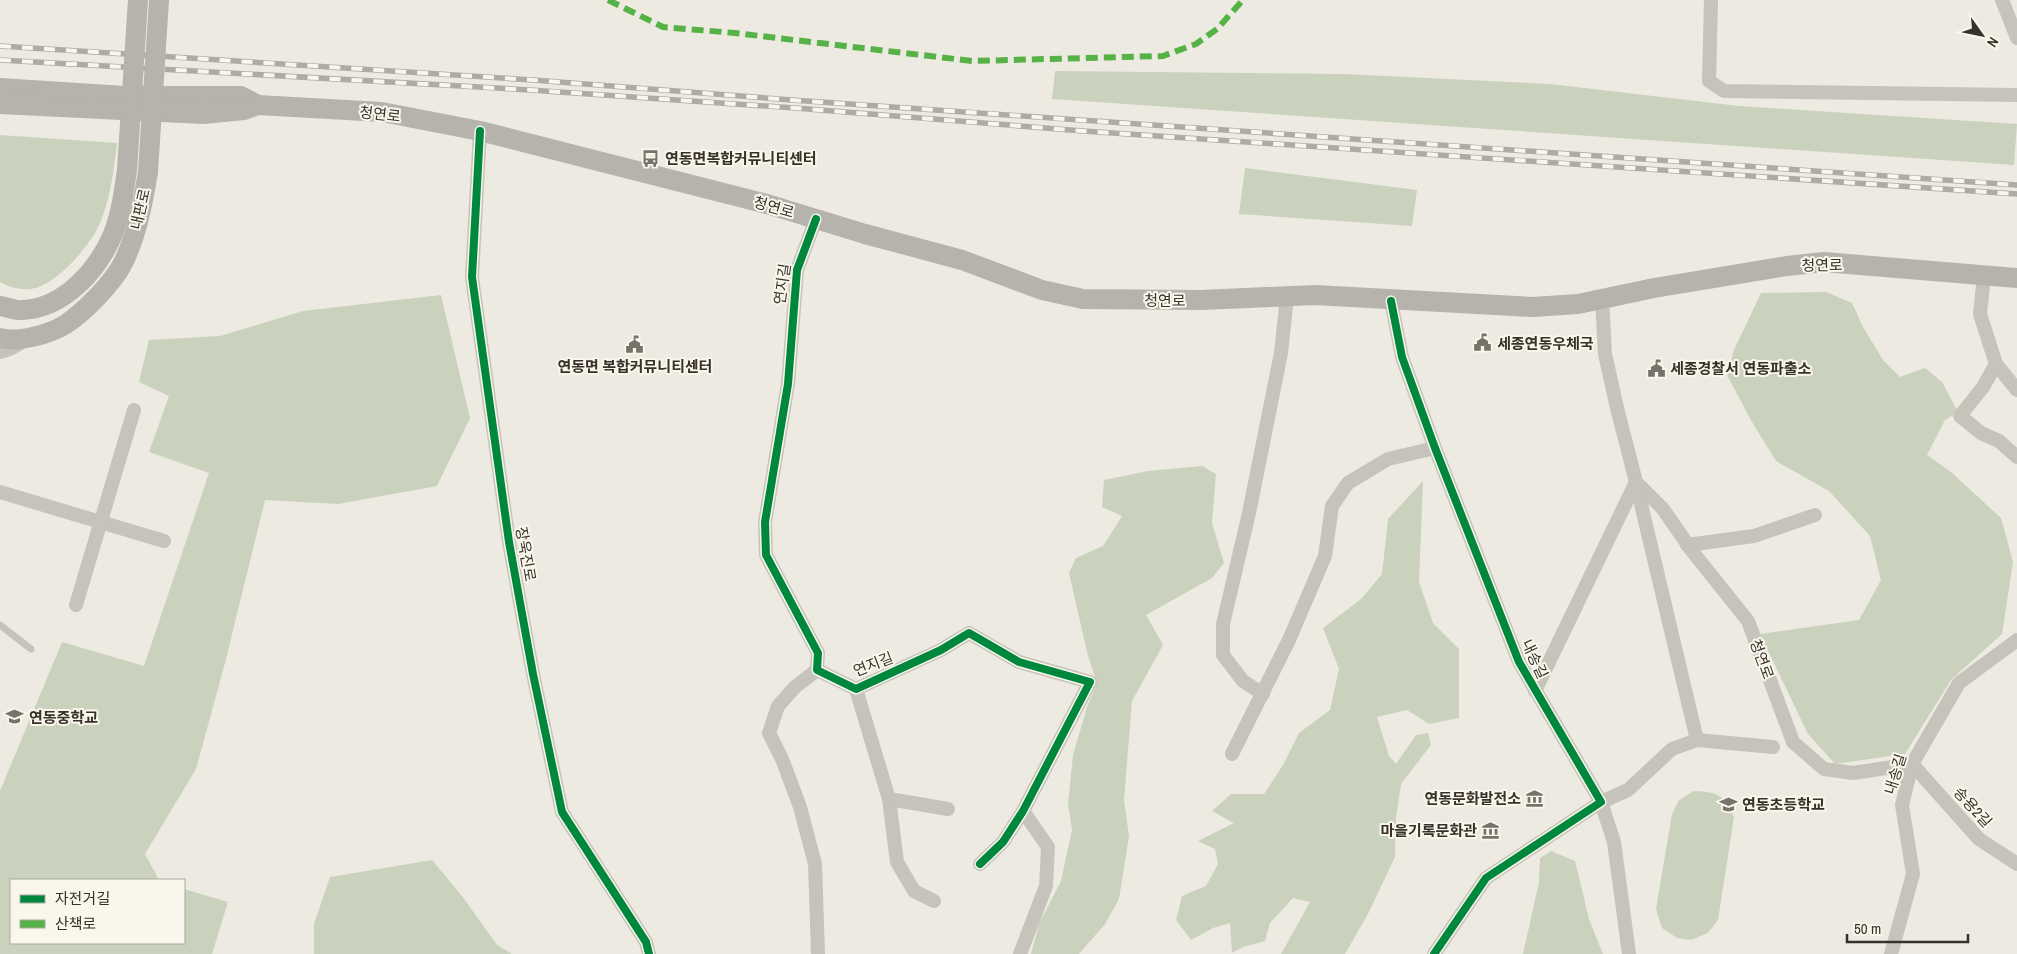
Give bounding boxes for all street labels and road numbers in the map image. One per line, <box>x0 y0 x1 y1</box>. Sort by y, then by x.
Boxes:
street label: 청연로 <box>358 101 402 127</box>
street label: 내판로 <box>125 186 155 232</box>
street label: 청연로 <box>751 191 797 223</box>
street label: 청연로 <box>1801 254 1843 276</box>
street label: 연지길 <box>769 262 795 306</box>
street label: 청연로 <box>1144 290 1186 311</box>
street label: 장욱진로 <box>511 525 541 583</box>
street label: 내송길 <box>1517 636 1553 682</box>
street label: 청연로 <box>1745 636 1779 682</box>
street label: 연지길 <box>850 647 896 681</box>
street label: 내송길 <box>1879 751 1911 797</box>
street label: 송용2길 <box>1949 782 1997 832</box>

